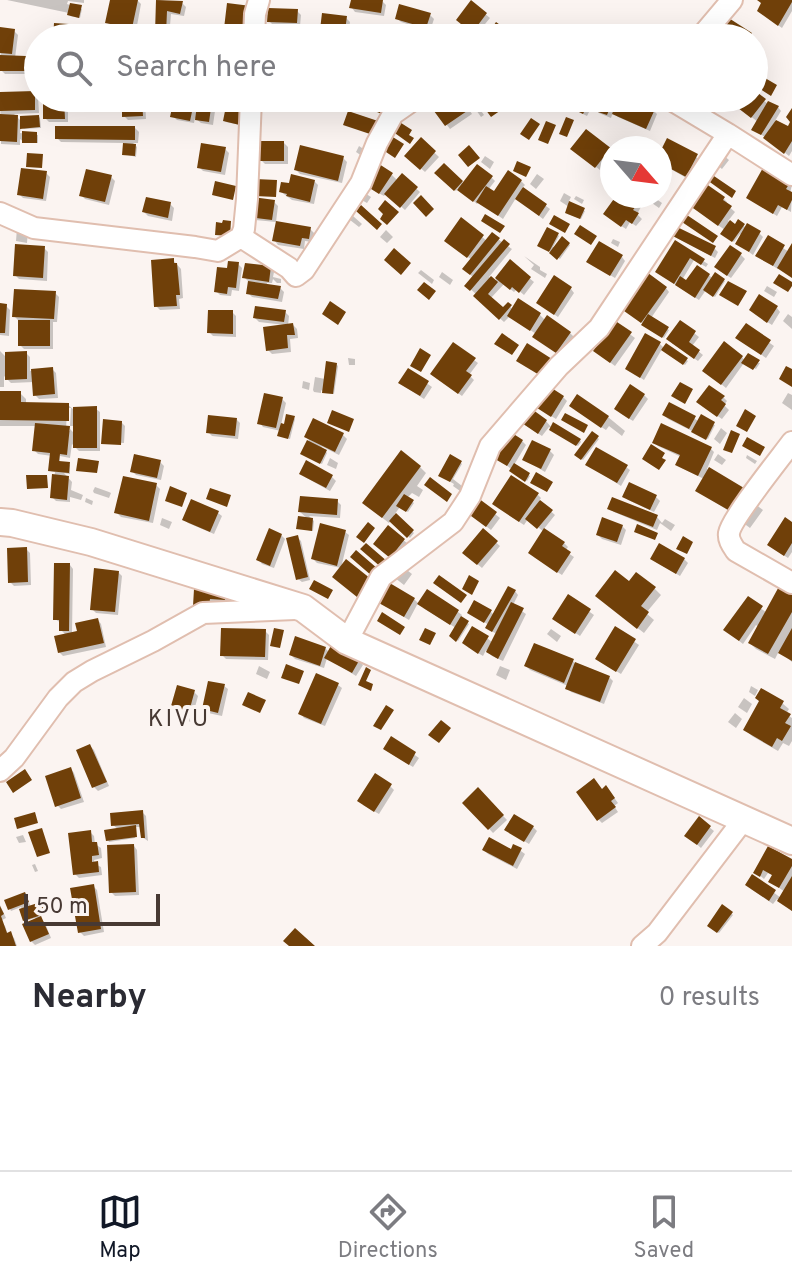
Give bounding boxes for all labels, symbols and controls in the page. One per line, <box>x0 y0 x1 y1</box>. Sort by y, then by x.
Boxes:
search box <box>24 24 768 112</box>
icon: search <box>52 46 96 90</box>
text: Search here <box>116 50 276 87</box>
north arrow <box>600 136 672 208</box>
district label: KIVU <box>148 705 210 735</box>
scale bar <box>24 890 160 926</box>
text: 50 m <box>36 894 88 921</box>
text: Nearby <box>32 977 147 1020</box>
text: 0 results <box>659 982 760 1015</box>
tab: Map <box>98 1190 142 1265</box>
tab: Directions <box>338 1190 438 1265</box>
tab: Saved <box>634 1190 694 1265</box>

